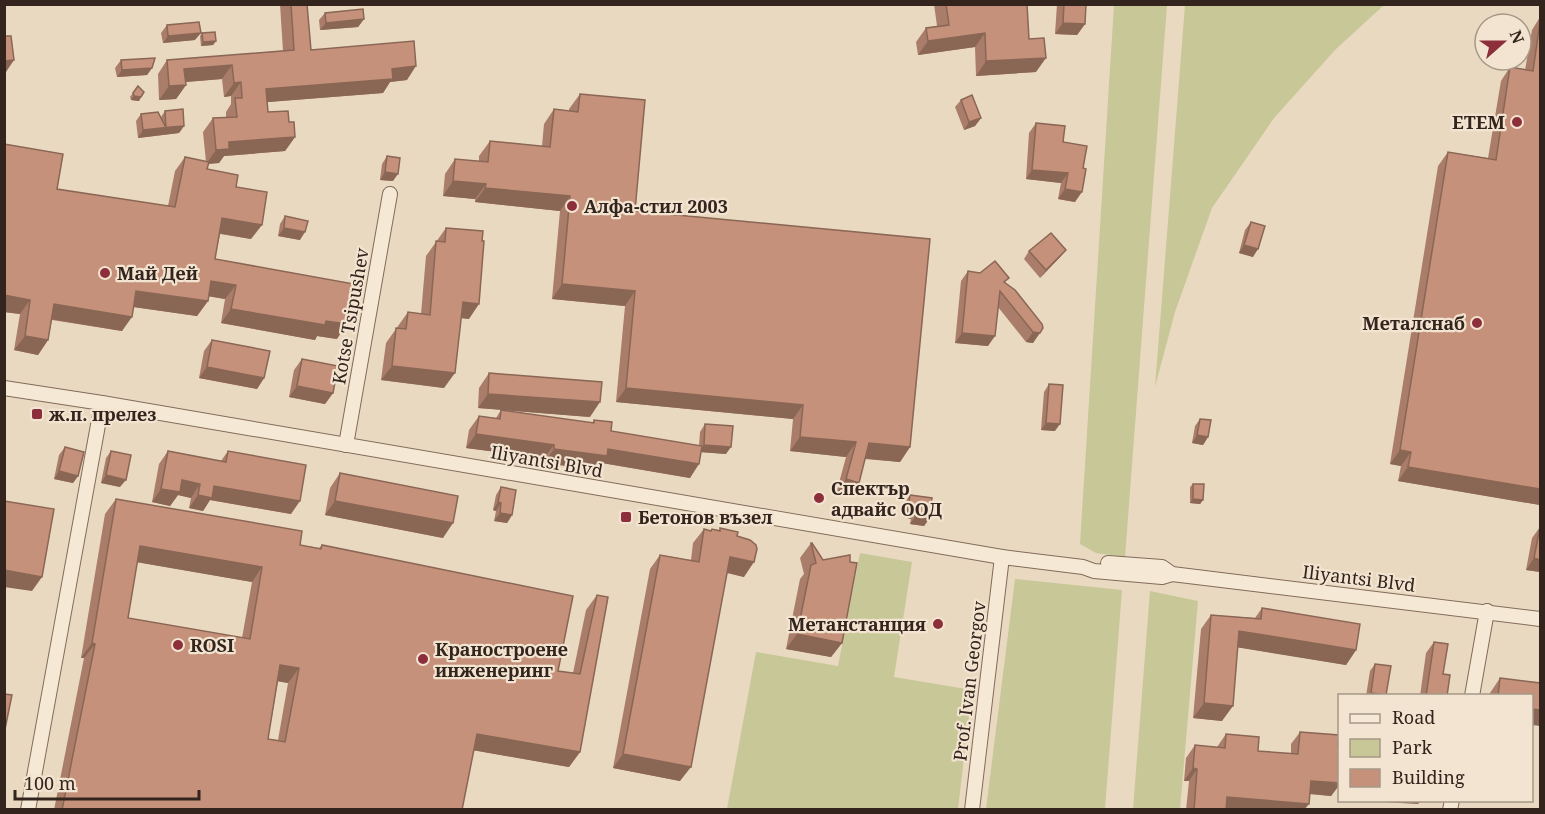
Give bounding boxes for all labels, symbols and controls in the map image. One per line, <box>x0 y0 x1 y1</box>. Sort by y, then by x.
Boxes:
north arrow <box>1473 12 1533 72</box>
text: N <box>1504 27 1530 47</box>
place label: ЕТЕМ <box>1452 110 1505 134</box>
marker: ЕТЕМ <box>1510 115 1524 129</box>
place label: Алфа-стил 2003 <box>584 194 728 218</box>
marker: Алфа-стил 2003 <box>565 199 579 213</box>
street label: Kotse Tsipushev <box>326 245 374 386</box>
place label: Май Дей <box>117 261 198 285</box>
marker: Май Дей <box>98 266 112 280</box>
place label: Металснаб <box>1362 311 1465 335</box>
marker: Металснаб <box>1470 316 1484 330</box>
place label: ж.п. прелез <box>49 402 156 426</box>
marker: ж.п. прелез <box>30 407 44 421</box>
street label: Iliyantsi Blvd <box>489 439 605 483</box>
place label: Спектър адвайс ООД <box>831 476 943 521</box>
marker: Спектър адвайс ООД <box>812 491 826 505</box>
place label: Бетонов възел <box>638 505 773 529</box>
marker: Бетонов възел <box>619 510 633 524</box>
street label: Iliyantsi Blvd <box>1301 559 1417 597</box>
street label: Prof. Ivan Georgov <box>947 599 991 762</box>
place label: Метанстанция <box>788 612 926 636</box>
marker: Метанстанция <box>931 617 945 631</box>
place label: ROSI <box>190 633 234 657</box>
place label: Краностроене инженеринг <box>435 637 568 682</box>
marker: ROSI <box>171 638 185 652</box>
marker: Краностроене инженеринг <box>416 652 430 666</box>
legend <box>1338 694 1533 802</box>
text: Road <box>1392 705 1435 729</box>
text: Park <box>1392 735 1432 759</box>
scale bar <box>15 763 200 801</box>
text: Building <box>1392 765 1465 789</box>
text: 100 m <box>24 771 76 795</box>

